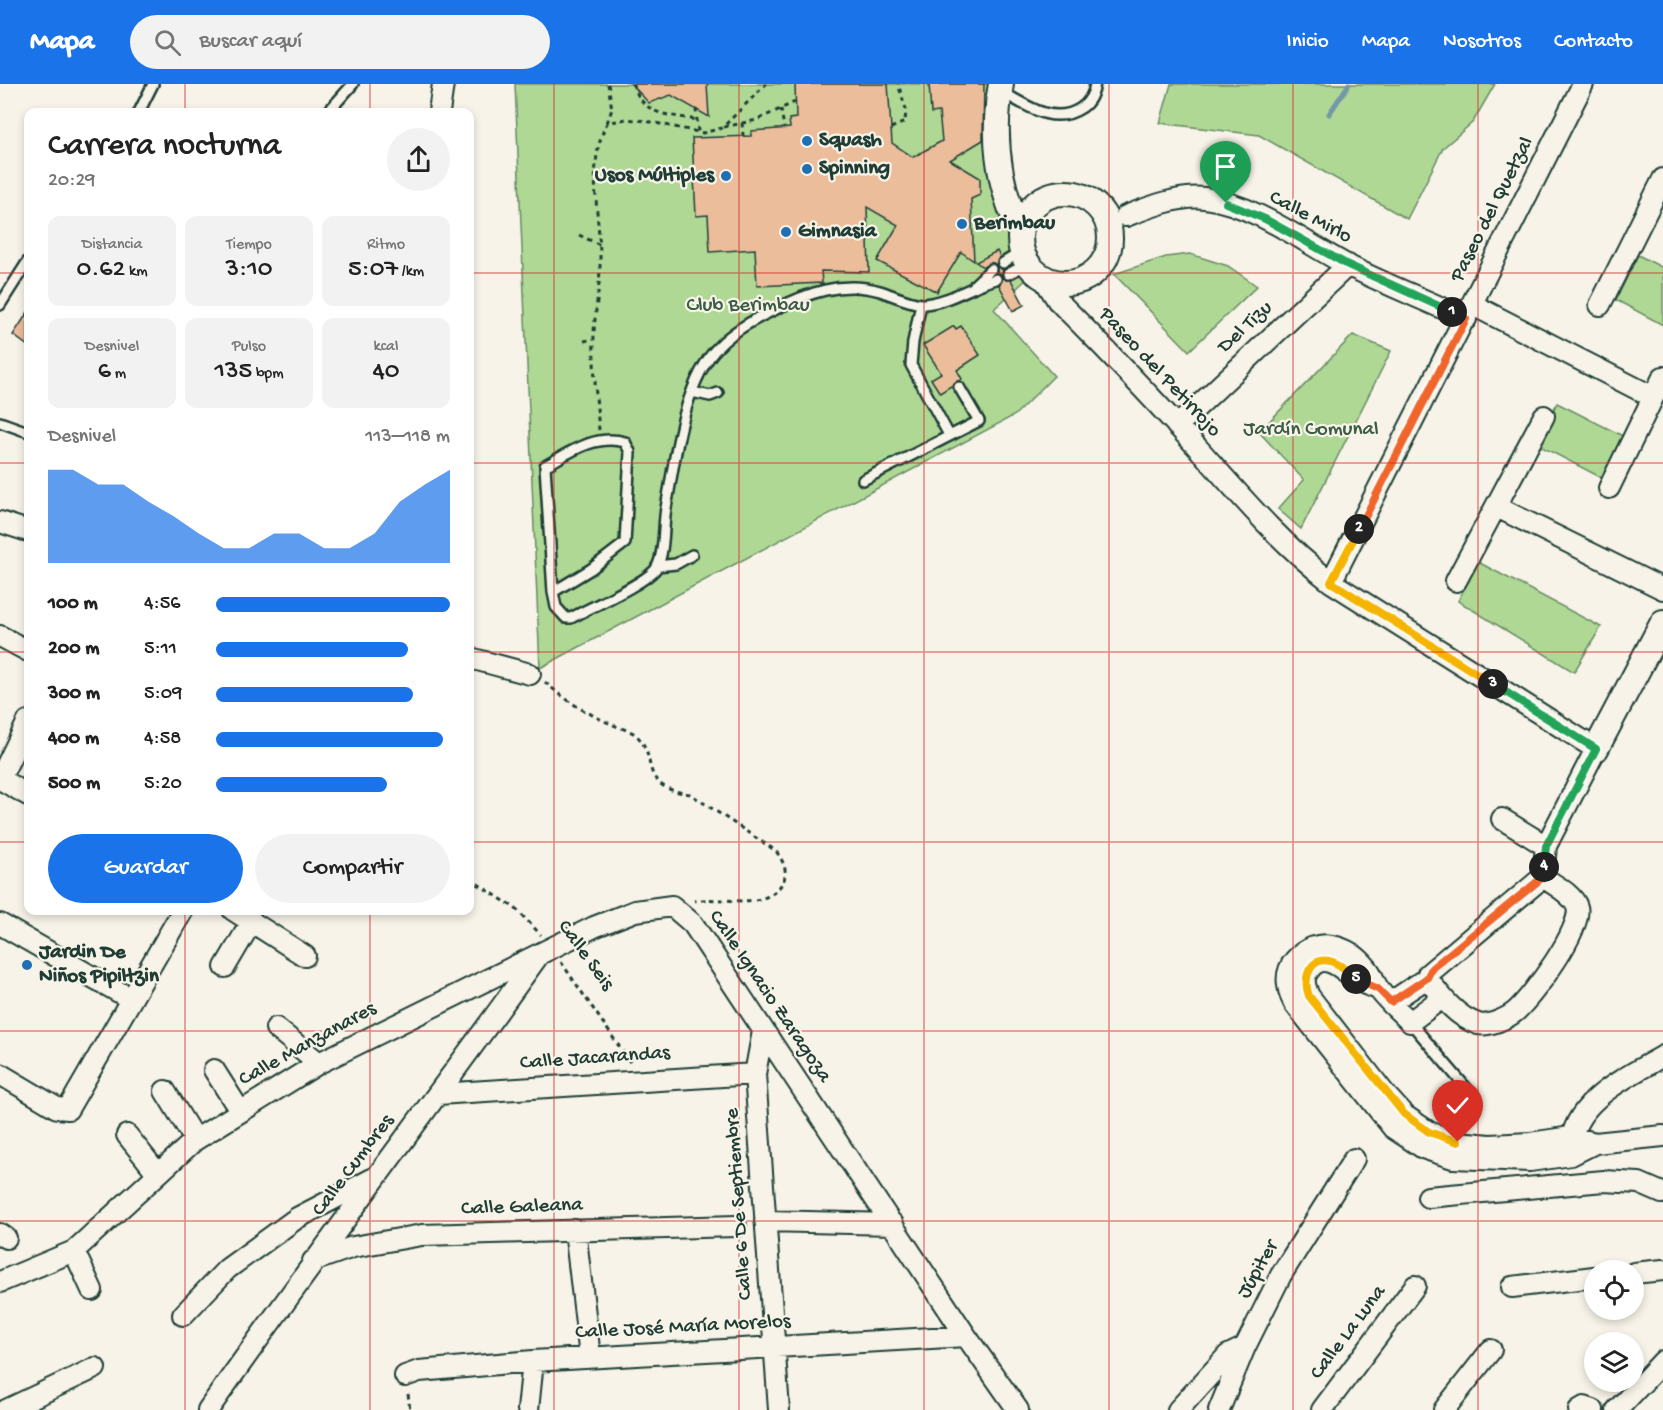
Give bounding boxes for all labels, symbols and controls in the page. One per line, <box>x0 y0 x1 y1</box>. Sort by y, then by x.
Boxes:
search box <box>130 15 550 69</box>
text: Mapa <box>30 26 94 59</box>
icon: search <box>151 26 184 59</box>
text: Buscar aquí <box>199 29 302 55</box>
text: Inicio <box>1287 30 1329 55</box>
text: Mapa <box>1362 30 1410 55</box>
text: Nosotros <box>1443 30 1521 55</box>
text: Contacto <box>1554 30 1633 55</box>
text: Carrera nocturna <box>48 128 281 166</box>
button: share <box>387 128 450 191</box>
place label: Squash <box>819 129 883 154</box>
street label: Paseo del Quetzal <box>1445 133 1540 288</box>
marker: Squash <box>800 134 814 148</box>
pin <box>1200 141 1251 203</box>
icon: arrive <box>1209 150 1242 183</box>
place label: Spinning <box>819 157 890 182</box>
marker: Spinning <box>800 162 814 176</box>
place label: Usos Múltiples <box>595 164 715 189</box>
marker: Usos Múltiples <box>719 169 733 183</box>
text: 20:29 <box>48 170 95 193</box>
street label: Calle Mirlo <box>1264 186 1356 250</box>
place label: Berimbau <box>973 212 1055 237</box>
marker: Berimbau <box>955 217 969 231</box>
place label: Gimnasia <box>798 220 878 245</box>
marker: Gimnasia <box>779 225 793 239</box>
text: Distancia <box>82 236 142 255</box>
text: Tiempo <box>226 236 272 255</box>
text: Ritmo <box>367 236 405 255</box>
text: 0.62 <box>76 255 125 286</box>
text: 3:10 <box>226 255 272 286</box>
text: 5:07 <box>348 255 398 286</box>
text: km <box>125 263 148 282</box>
text: /km <box>398 263 424 282</box>
park label: Club Berimbau <box>687 294 810 319</box>
street label: Del Tizu <box>1212 296 1279 361</box>
pin: 1 <box>1437 297 1467 327</box>
street label: Paseo del Petirrojo <box>1092 302 1226 443</box>
text: 1 <box>1449 302 1455 321</box>
text: Desnivel <box>85 338 139 357</box>
text: Pulso <box>232 338 266 357</box>
text: kcal <box>374 338 398 357</box>
text: 6 <box>98 357 111 388</box>
text: 135 <box>214 357 252 388</box>
text: 40 <box>372 357 400 388</box>
text: m <box>111 365 126 384</box>
text: bpm <box>252 365 284 384</box>
park label: Jardín Comunal <box>1243 418 1379 443</box>
text: Desnivel <box>48 426 116 449</box>
text: 113–118 m <box>365 426 450 449</box>
pin: 2 <box>1344 514 1374 544</box>
text: 2 <box>1355 519 1363 538</box>
text: 100 m <box>48 593 98 616</box>
text: 4:56 <box>144 593 180 616</box>
text: 200 m <box>48 638 99 661</box>
text: 5:11 <box>144 638 177 661</box>
pin: 3 <box>1478 669 1508 699</box>
text: 3 <box>1489 674 1497 693</box>
text: 300 m <box>48 683 100 706</box>
text: 5:09 <box>144 683 182 706</box>
text: 400 m <box>48 728 99 751</box>
text: 4:58 <box>144 728 181 751</box>
text: 500 m <box>48 773 100 796</box>
text: 5:20 <box>144 773 182 796</box>
button: Guardar <box>48 834 243 903</box>
button: Compartir <box>255 834 450 903</box>
pin: 4 <box>1529 852 1559 882</box>
text: 4 <box>1540 857 1548 876</box>
street label: Calle Ignacio Zaragoza <box>702 906 837 1089</box>
street label: Calle Seis <box>551 916 620 997</box>
place label: Jardin De Niños Pipiltzin <box>38 941 160 990</box>
marker: Jardin De Niños Pipiltzin <box>20 958 34 972</box>
pin: 5 <box>1341 964 1371 994</box>
text: 5 <box>1352 969 1360 988</box>
street label: Calle Manzanares <box>235 996 382 1093</box>
street label: Calle Jacarandas <box>519 1041 672 1077</box>
pin <box>1432 1080 1483 1142</box>
icon: check <box>1441 1089 1474 1122</box>
street label: Calle 6 De Septiembre <box>721 1106 759 1301</box>
street label: Calle Cumbres <box>308 1109 401 1222</box>
street label: Calle Galeana <box>461 1193 585 1223</box>
street label: Júpiter <box>1233 1235 1286 1303</box>
map controls <box>1584 1260 1644 1392</box>
button: locate <box>1584 1260 1644 1320</box>
street label: Calle La Luna <box>1305 1280 1393 1385</box>
street label: Calle José María Morelos <box>575 1310 793 1346</box>
button: layers <box>1584 1332 1644 1392</box>

